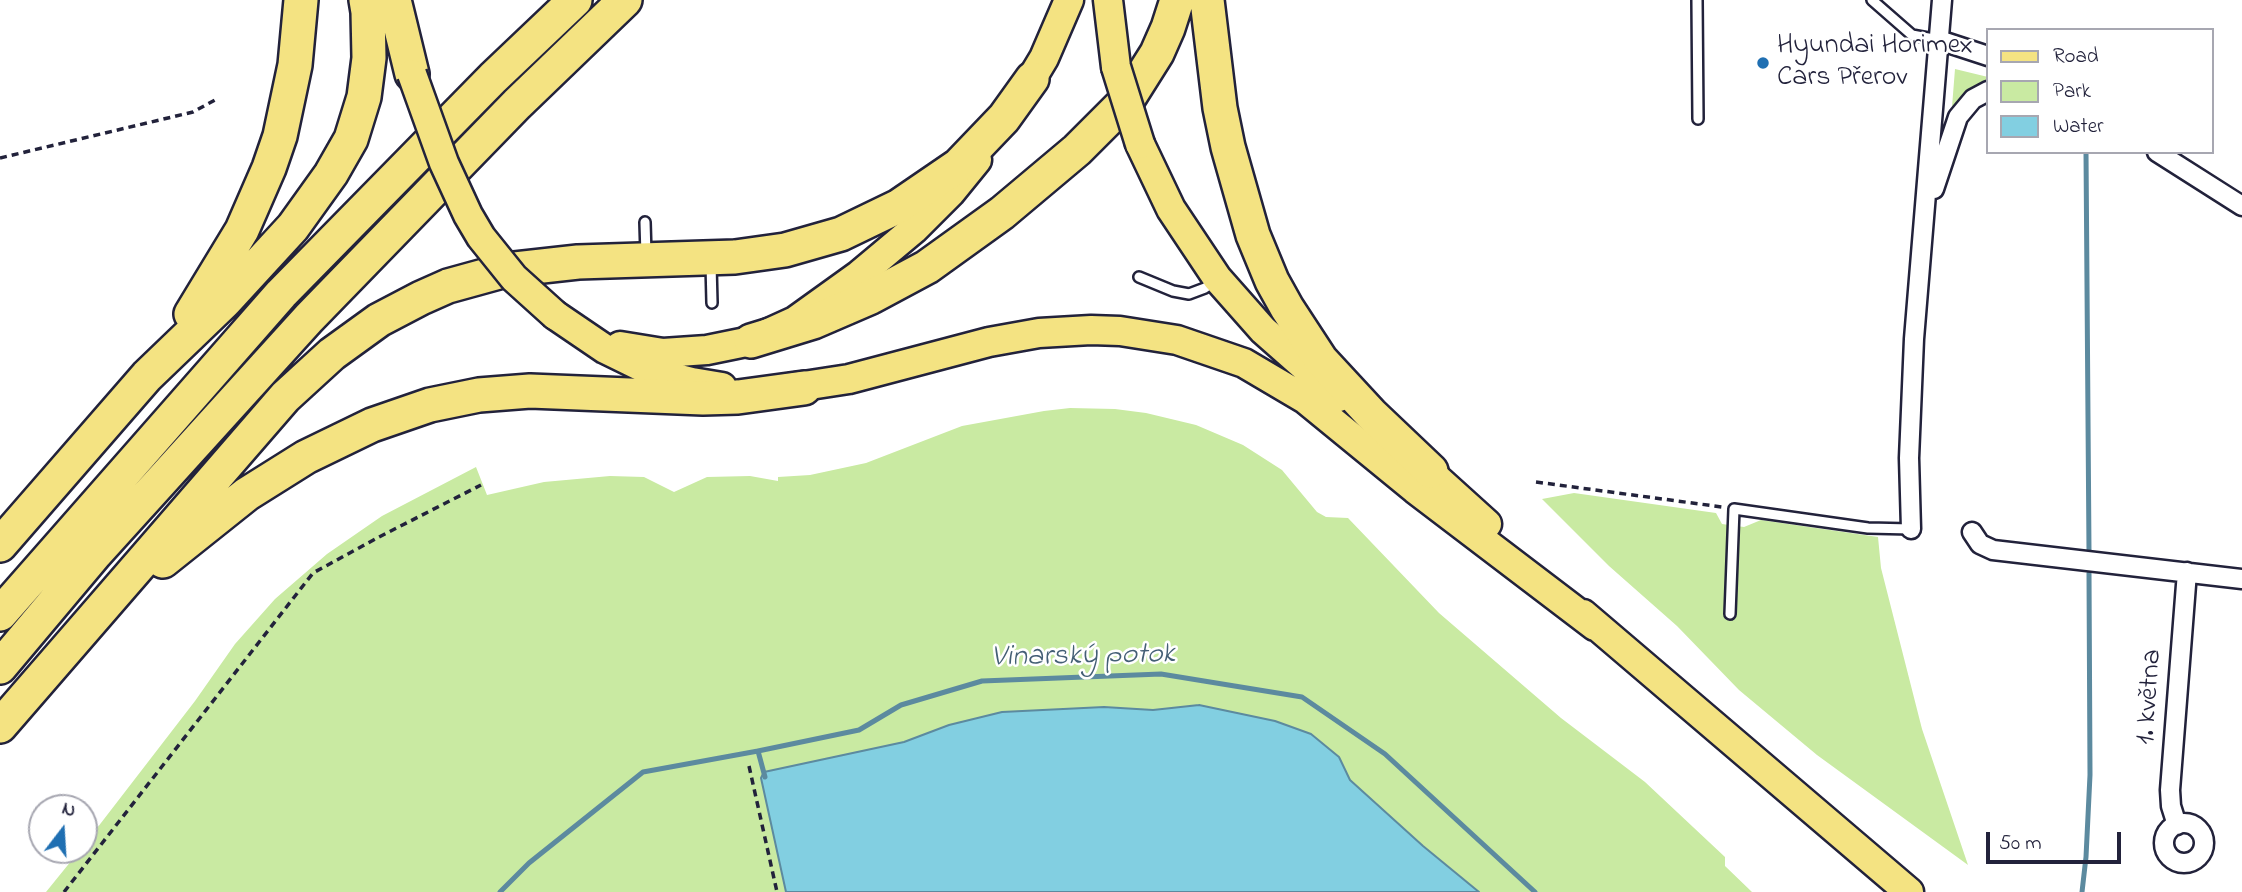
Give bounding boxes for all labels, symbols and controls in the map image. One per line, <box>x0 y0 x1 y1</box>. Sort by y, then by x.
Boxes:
legend <box>1986 28 2214 154</box>
place label: Hyundai Horimex Cars Přerov <box>1777 30 1973 96</box>
text: Road <box>2053 42 2099 72</box>
marker: Hyundai Horimex Cars Přerov <box>1755 55 1771 71</box>
text: Park <box>2053 77 2091 107</box>
text: Water <box>2053 112 2104 142</box>
water label: Vinarský potok <box>991 638 1175 678</box>
street label: 1. května <box>2131 648 2171 746</box>
north arrow <box>28 794 98 864</box>
text: N <box>59 796 79 825</box>
scale bar <box>1990 818 2125 862</box>
text: 50 m <box>1999 829 2042 859</box>

